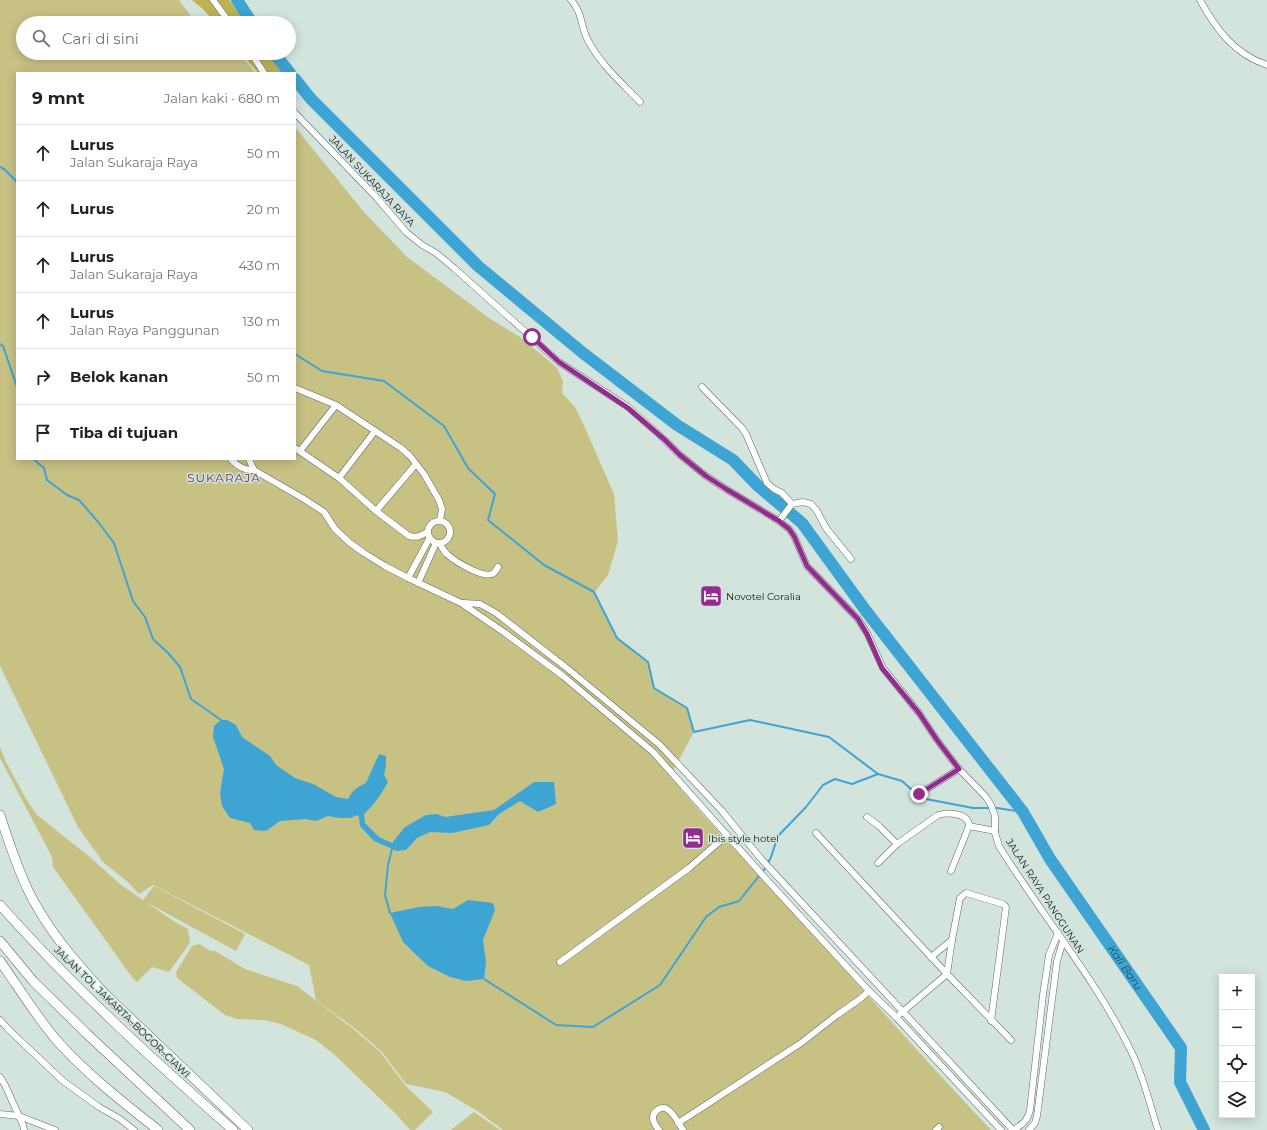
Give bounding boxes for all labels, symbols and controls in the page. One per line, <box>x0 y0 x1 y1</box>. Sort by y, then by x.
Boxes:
search box <box>16 16 296 60</box>
icon: search <box>30 27 52 49</box>
text: Cari di sini <box>62 29 139 48</box>
text: 9 mnt <box>32 88 85 108</box>
text: Jalan kaki · 680 m <box>164 90 280 106</box>
street label: JALAN SUKARAJA RAYA <box>326 132 418 230</box>
text: Lurus <box>70 135 114 154</box>
icon: ahead <box>32 142 54 164</box>
text: 50 m <box>247 145 280 161</box>
text: Jalan Sukaraja Raya <box>70 154 198 170</box>
icon: ahead <box>32 198 54 220</box>
text: Lurus <box>70 199 114 218</box>
text: 20 m <box>247 201 280 217</box>
text: Lurus <box>70 247 114 266</box>
icon: ahead <box>32 254 54 276</box>
text: 430 m <box>238 257 280 273</box>
text: Jalan Sukaraja Raya <box>70 266 198 282</box>
text: Lurus <box>70 303 114 322</box>
icon: ahead <box>32 310 54 332</box>
text: 130 m <box>242 313 280 329</box>
text: Jalan Raya Panggunan <box>70 322 220 338</box>
route start <box>523 328 541 346</box>
icon: right <box>32 366 54 388</box>
text: Belok kanan <box>70 367 168 386</box>
text: 50 m <box>247 369 280 385</box>
icon: arrive <box>32 422 54 444</box>
text: Tiba di tujuan <box>70 423 178 442</box>
district label: SUKARAJA <box>187 470 261 485</box>
hotel icon: Novotel Coralia <box>698 583 724 609</box>
place label: Novotel Coralia <box>726 590 801 603</box>
route end <box>910 785 928 803</box>
hotel icon: Ibis style hotel <box>680 825 706 851</box>
place label: Ibis style hotel <box>708 832 779 845</box>
street label: JALAN RAYA PANGGUNAN <box>1002 835 1087 956</box>
water label: Kali Baru <box>1105 942 1145 992</box>
street label: JALAN TOL JAKARTA–BOGOR–CIAWI <box>51 943 193 1081</box>
map controls <box>1219 974 1255 1118</box>
button: + <box>1219 974 1255 1010</box>
button: − <box>1219 1010 1255 1046</box>
button: locate <box>1219 1046 1255 1082</box>
button: layers <box>1219 1082 1255 1118</box>

